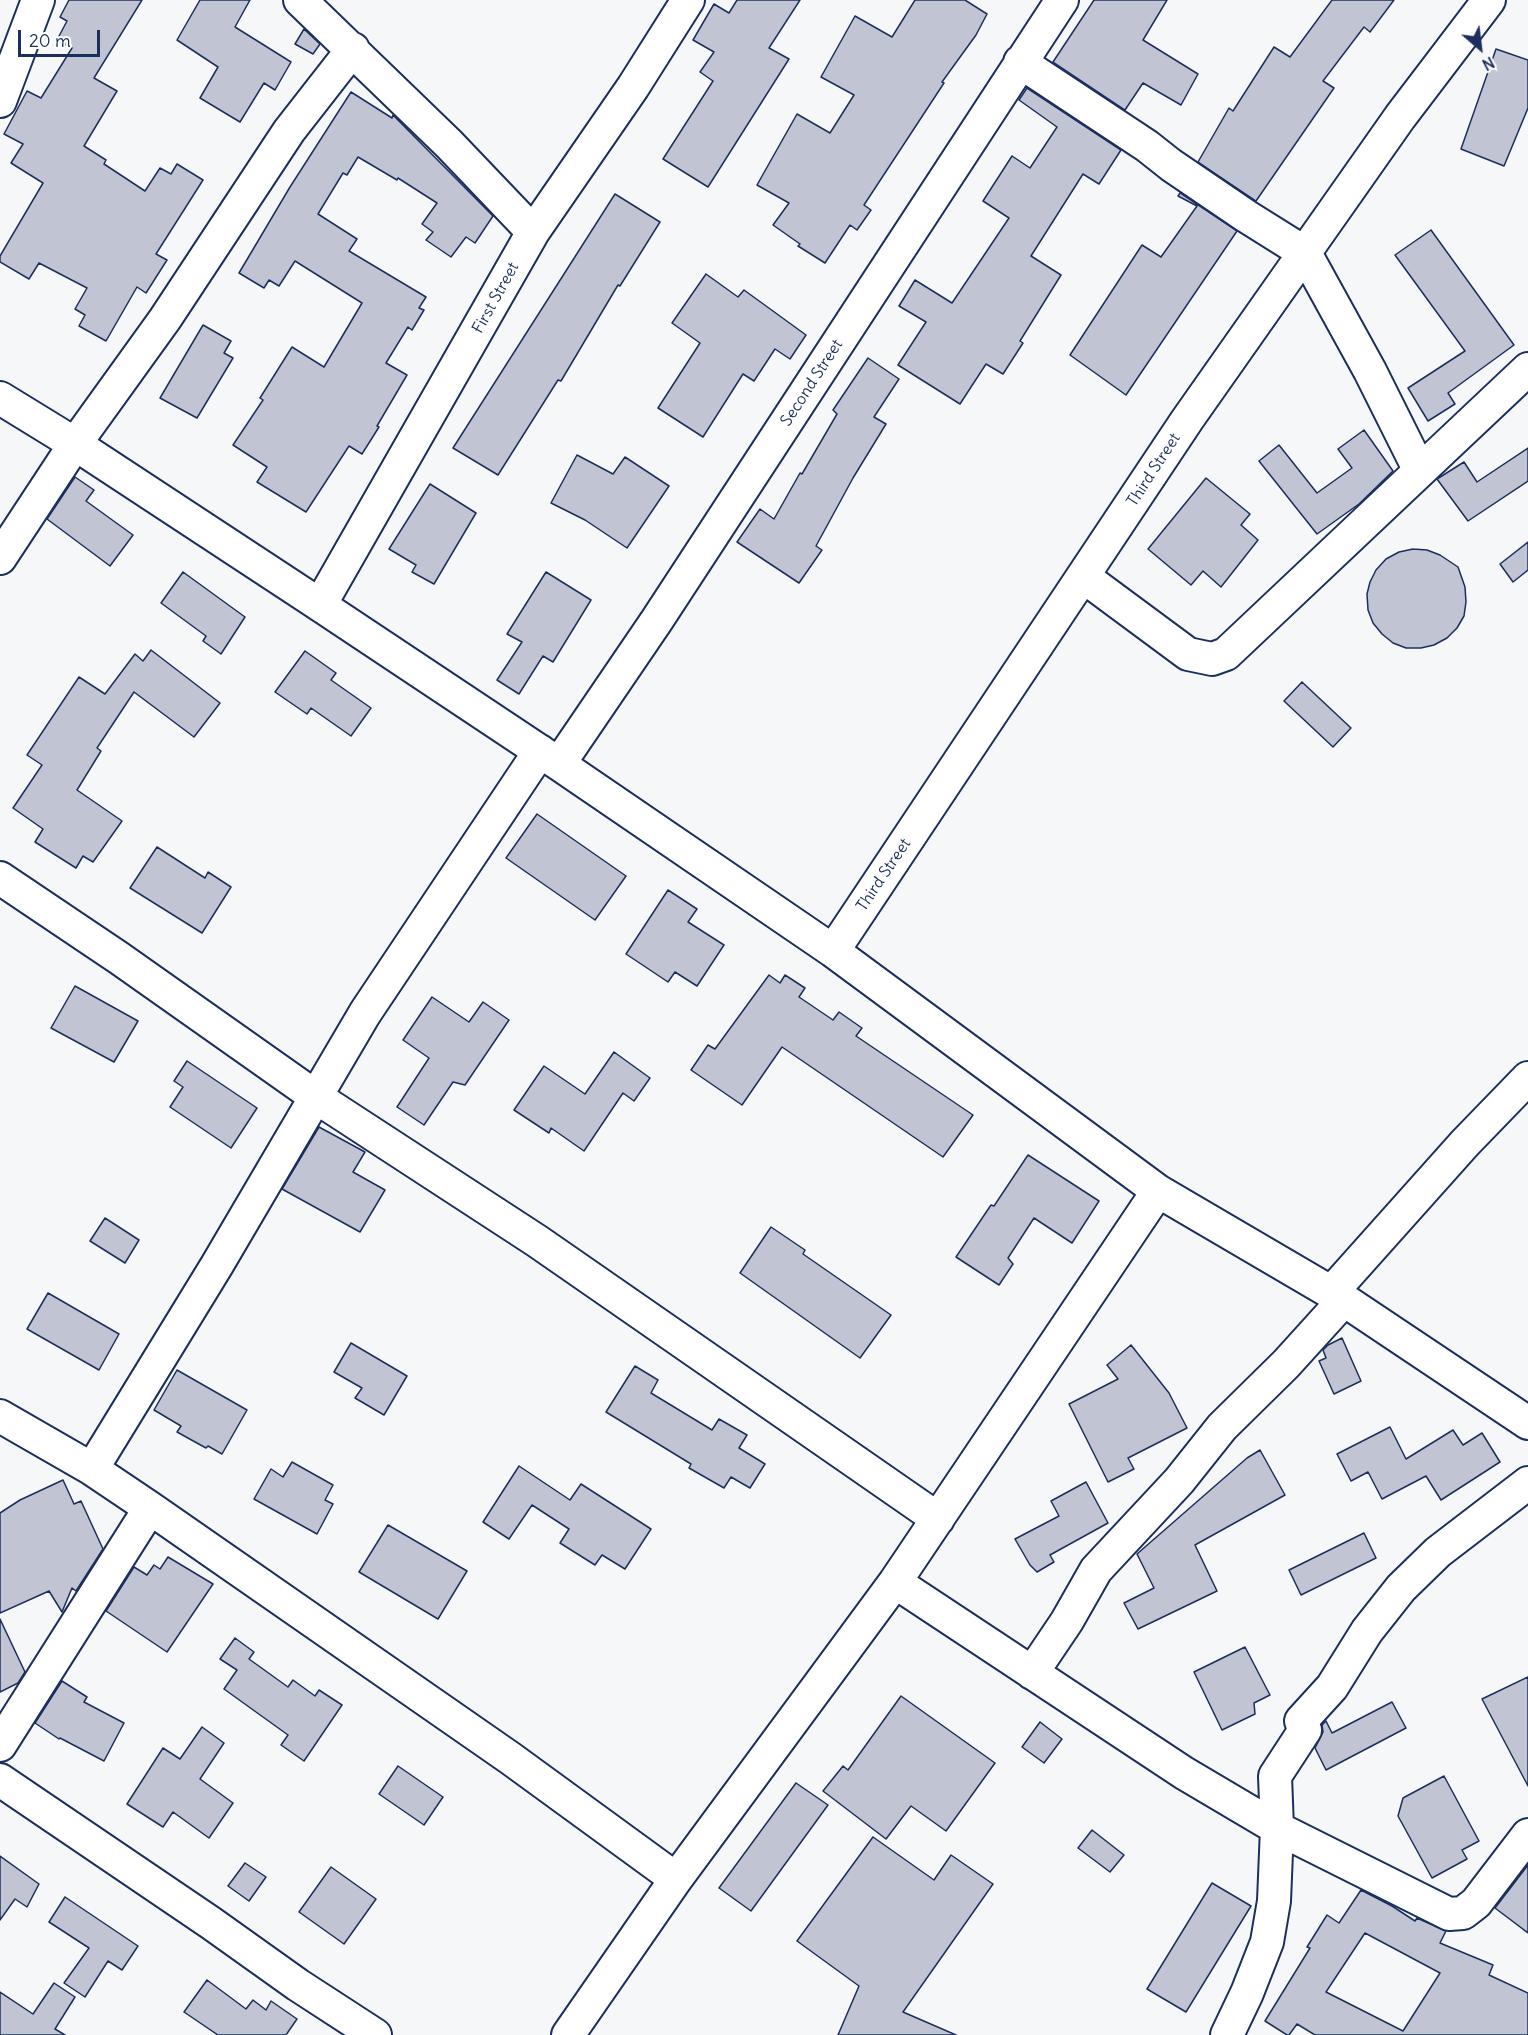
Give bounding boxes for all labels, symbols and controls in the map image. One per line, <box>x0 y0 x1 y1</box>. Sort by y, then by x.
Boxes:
scale bar <box>21 18 104 56</box>
north arrow <box>1450 18 1510 78</box>
text: 20 m <box>29 29 71 52</box>
text: N <box>1479 52 1498 75</box>
street label: First Street <box>469 259 523 337</box>
street label: Second Street <box>777 336 847 430</box>
street label: Third Street <box>1123 430 1185 510</box>
street label: Third Street <box>853 835 915 915</box>

